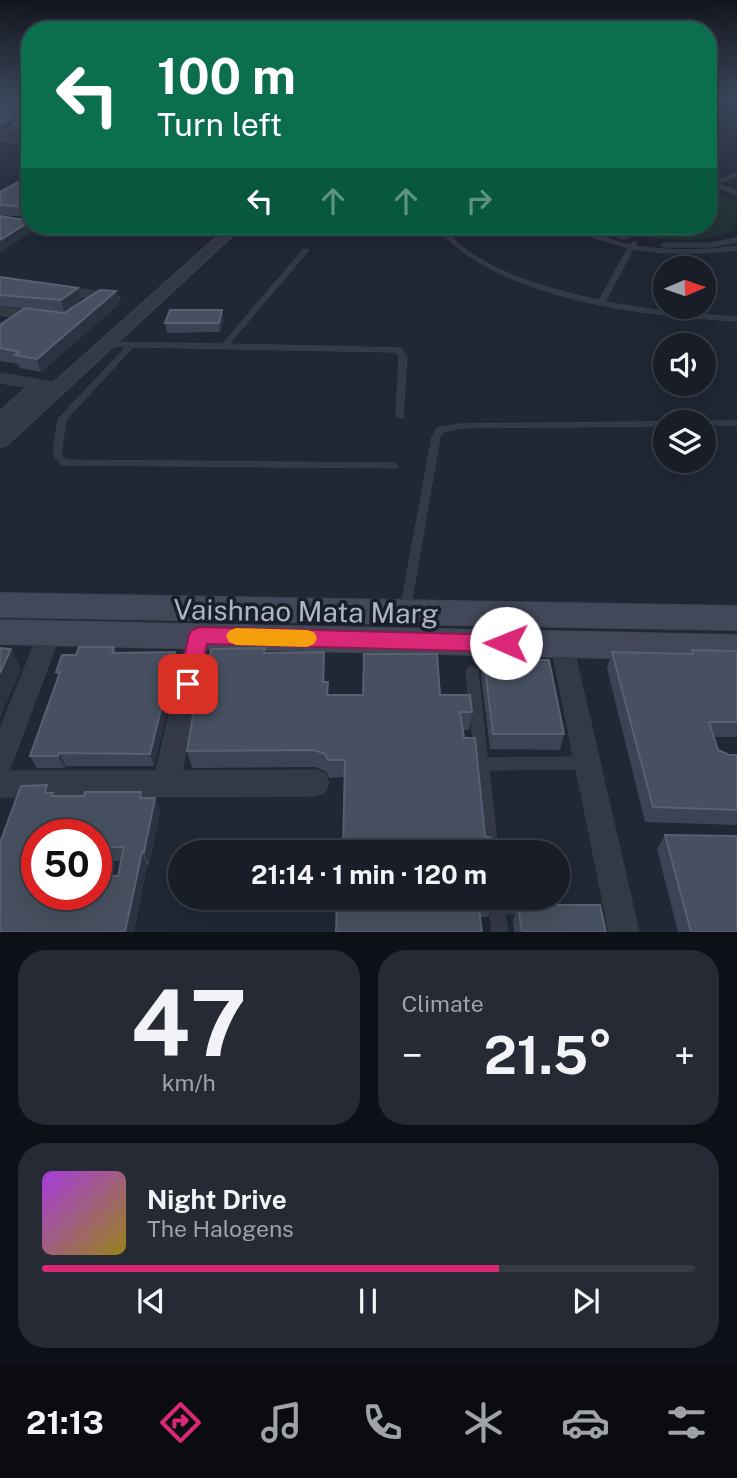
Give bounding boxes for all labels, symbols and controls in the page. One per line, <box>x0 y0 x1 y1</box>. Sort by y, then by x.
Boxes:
text: 100 m <box>157 47 296 105</box>
icon: left <box>42 49 133 140</box>
text: Turn left <box>157 106 282 143</box>
icon: left <box>241 182 279 220</box>
icon: ahead <box>314 182 352 220</box>
icon: ahead <box>387 182 425 220</box>
icon: right <box>460 182 498 220</box>
north arrow <box>653 256 716 318</box>
map controls <box>653 256 716 473</box>
button: sound <box>653 333 716 396</box>
button: layers <box>653 410 716 473</box>
street label: Vaishnao Mata Marg <box>173 592 439 630</box>
position arrow <box>469 606 543 680</box>
pin <box>158 654 218 714</box>
icon: arrive <box>169 665 207 703</box>
speed limit sign: 50 <box>21 819 112 910</box>
text: 21:14 · 1 min · 120 m <box>251 859 487 890</box>
text: 47 <box>130 970 247 1076</box>
text: Climate <box>402 990 484 1017</box>
text: 21.5° <box>484 1025 613 1086</box>
text: − <box>402 1033 423 1078</box>
text: + <box>674 1033 695 1078</box>
text: km/h <box>162 1069 216 1096</box>
text: Night Drive <box>147 1184 287 1215</box>
text: The Halogens <box>147 1215 294 1242</box>
icon: previous <box>132 1282 170 1320</box>
icon: pause <box>349 1282 387 1320</box>
icon: next <box>567 1282 605 1320</box>
icon: directions <box>156 1398 205 1447</box>
icon: music <box>257 1398 306 1447</box>
icon: phone <box>358 1398 407 1447</box>
icon: climate <box>459 1398 508 1447</box>
icon: car <box>561 1398 610 1447</box>
icon: filters <box>662 1398 711 1447</box>
text: 21:13 <box>26 1404 104 1441</box>

